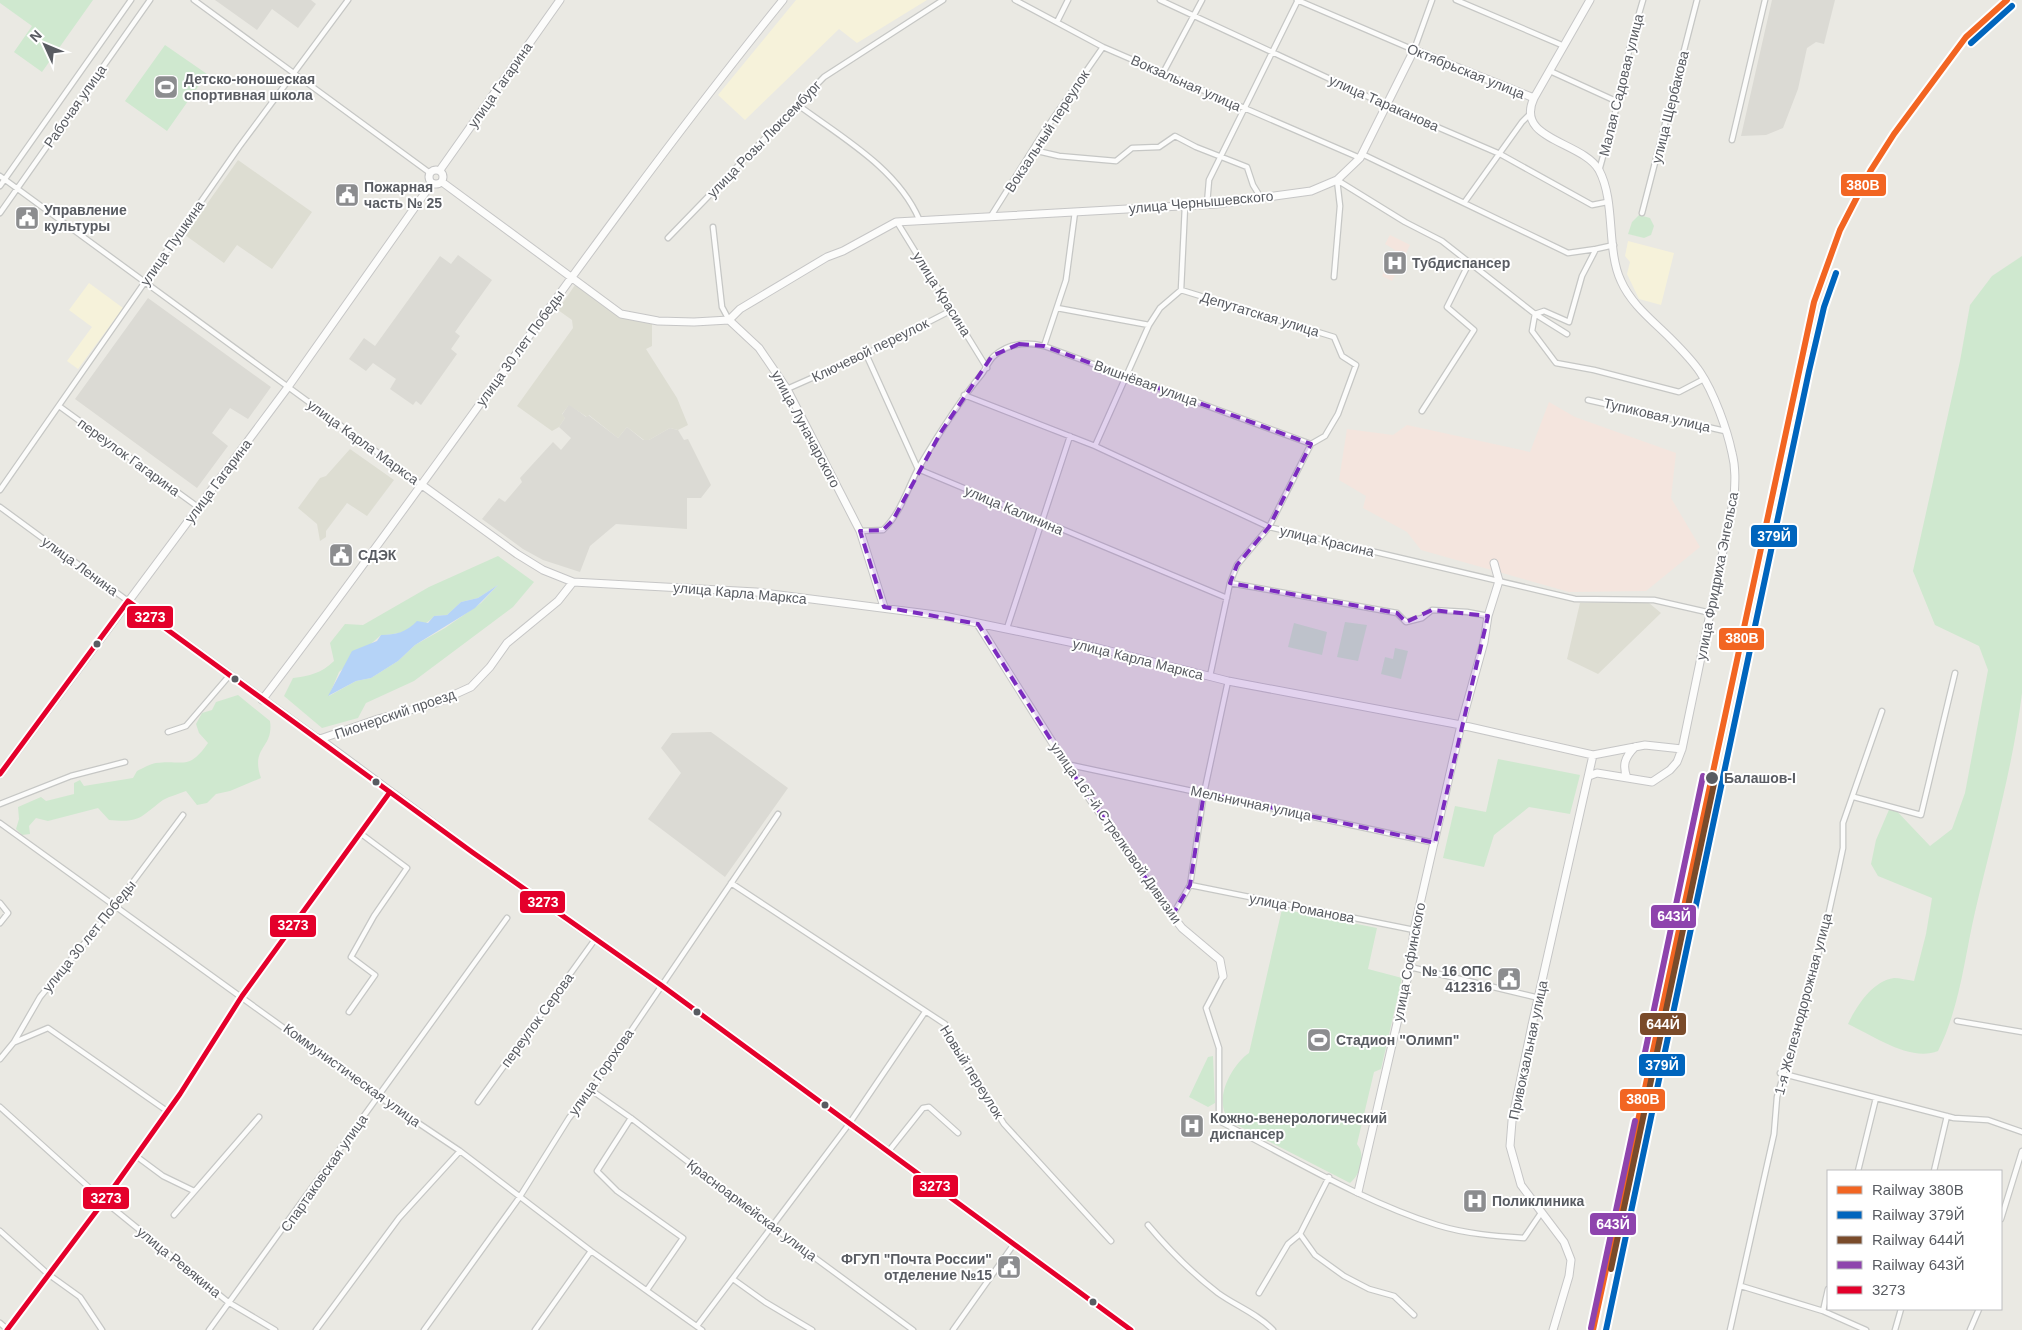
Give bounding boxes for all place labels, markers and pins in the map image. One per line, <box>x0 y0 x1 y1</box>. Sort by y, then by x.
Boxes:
place label: Детско-юношеская спортивная школа <box>184 71 315 103</box>
sports icon: Детско-юношеская спортивная школа <box>153 74 179 100</box>
place label: Пожарная часть № 25 <box>364 179 442 211</box>
public building icon: Пожарная часть № 25 <box>334 182 360 208</box>
place label: Управление культуры <box>44 202 127 234</box>
public building icon: Управление культуры <box>14 205 40 231</box>
hospital icon: Тубдиспансер <box>1382 250 1408 276</box>
place label: Тубдиспансер <box>1412 255 1510 271</box>
public building icon: СДЭК <box>328 542 354 568</box>
place label: СДЭК <box>358 547 397 563</box>
unlabelled marker <box>92 639 102 649</box>
unlabelled marker <box>230 674 240 684</box>
marker: Балашов-I <box>1704 770 1720 786</box>
place label: Балашов-I <box>1724 770 1796 786</box>
unlabelled marker <box>371 777 381 787</box>
place label: № 16 ОПС 412316 <box>1422 963 1492 995</box>
public building icon: № 16 ОПС 412316 <box>1496 966 1522 992</box>
unlabelled marker <box>692 1007 702 1017</box>
sports icon: Стадион "Олимп" <box>1306 1027 1332 1053</box>
place label: Стадион "Олимп" <box>1336 1032 1459 1048</box>
unlabelled marker <box>820 1100 830 1110</box>
place label: Кожно-венерологический диспансер <box>1210 1110 1387 1142</box>
hospital icon: Кожно-венерологический диспансер <box>1179 1113 1205 1139</box>
hospital icon: Поликлиника <box>1462 1188 1488 1214</box>
place label: Поликлиника <box>1492 1193 1585 1209</box>
place label: ФГУП "Почта России" отделение №15 <box>841 1251 992 1283</box>
public building icon: ФГУП "Почта России" отделение №15 <box>996 1254 1022 1280</box>
unlabelled marker <box>1088 1297 1098 1307</box>

